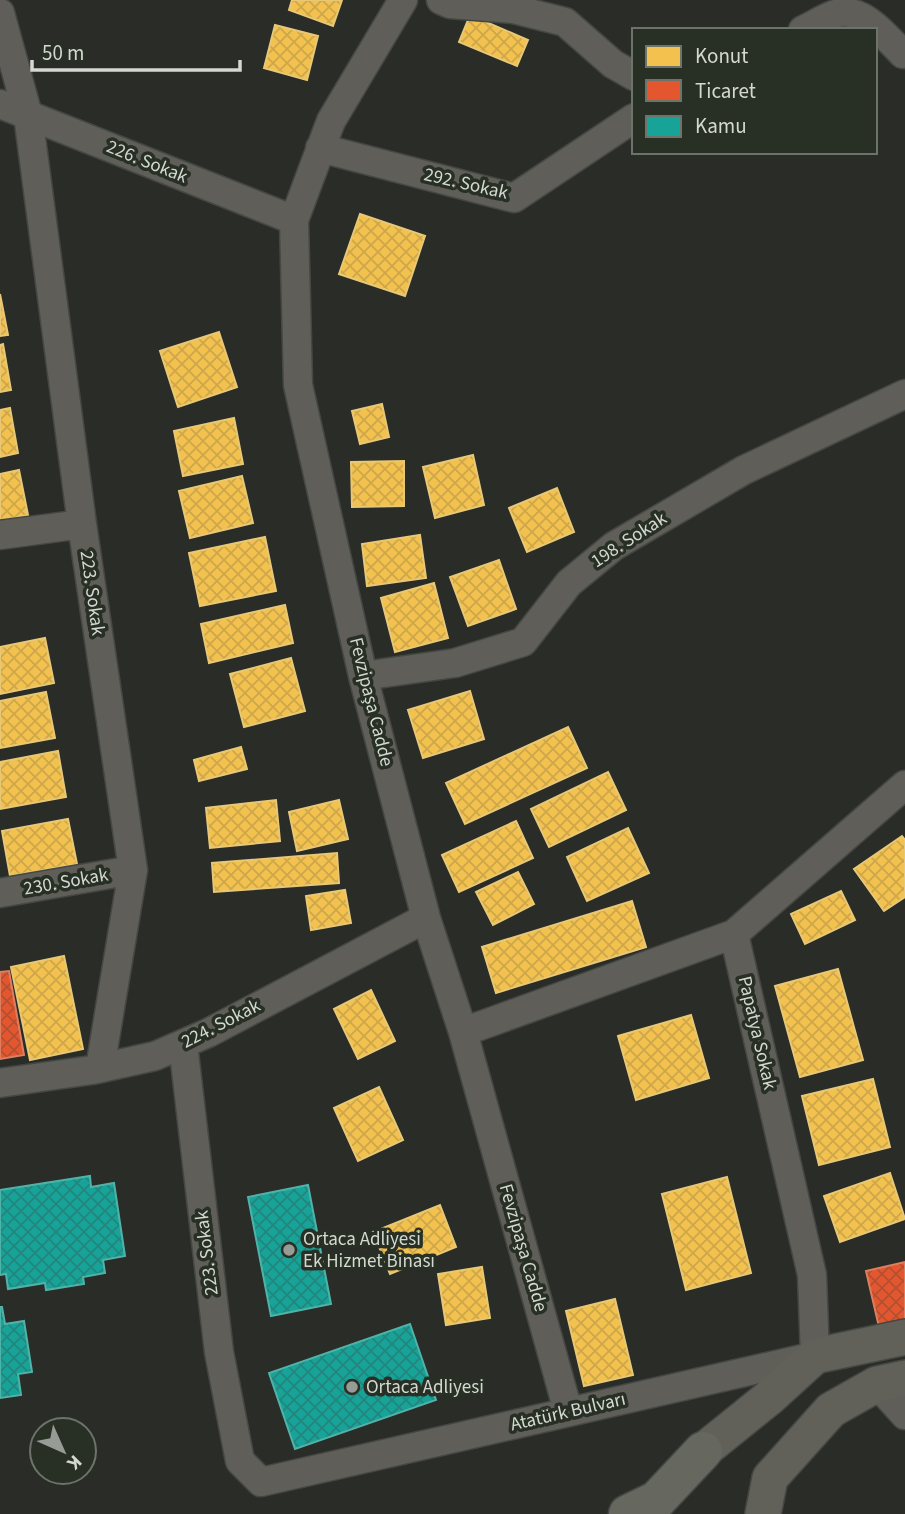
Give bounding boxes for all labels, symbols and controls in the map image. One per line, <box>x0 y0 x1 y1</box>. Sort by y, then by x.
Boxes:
scale bar <box>32 28 240 72</box>
legend <box>632 28 877 154</box>
text: 50 m <box>42 38 84 68</box>
text: Konut <box>695 41 748 71</box>
text: Ticaret <box>695 76 756 106</box>
text: Kamu <box>695 111 747 141</box>
street label: 226. Sokak <box>102 133 192 191</box>
street label: 292. Sokak <box>421 161 511 207</box>
street label: 198. Sokak <box>586 505 673 575</box>
street label: 223. Sokak <box>73 549 111 638</box>
street label: Fevzipaşa Cadde <box>342 635 400 769</box>
street label: 230. Sokak <box>22 861 111 903</box>
street label: Papatya Sokak <box>731 973 783 1093</box>
street label: 224. Sokak <box>177 992 266 1055</box>
street label: Fevzipaşa Cadde <box>492 1181 554 1315</box>
street label: 223. Sokak <box>188 1208 226 1297</box>
place label: Ortaca Adliyesi Ek Hizmet Binası <box>303 1226 435 1275</box>
marker: Ortaca Adliyesi Ek Hizmet Binası <box>281 1242 297 1258</box>
place label: Ortaca Adliyesi <box>366 1374 484 1401</box>
marker: Ortaca Adliyesi <box>344 1379 360 1395</box>
street label: Atatürk Bulvarı <box>508 1386 628 1438</box>
north arrow <box>28 1416 98 1486</box>
text: K <box>60 1448 88 1476</box>

